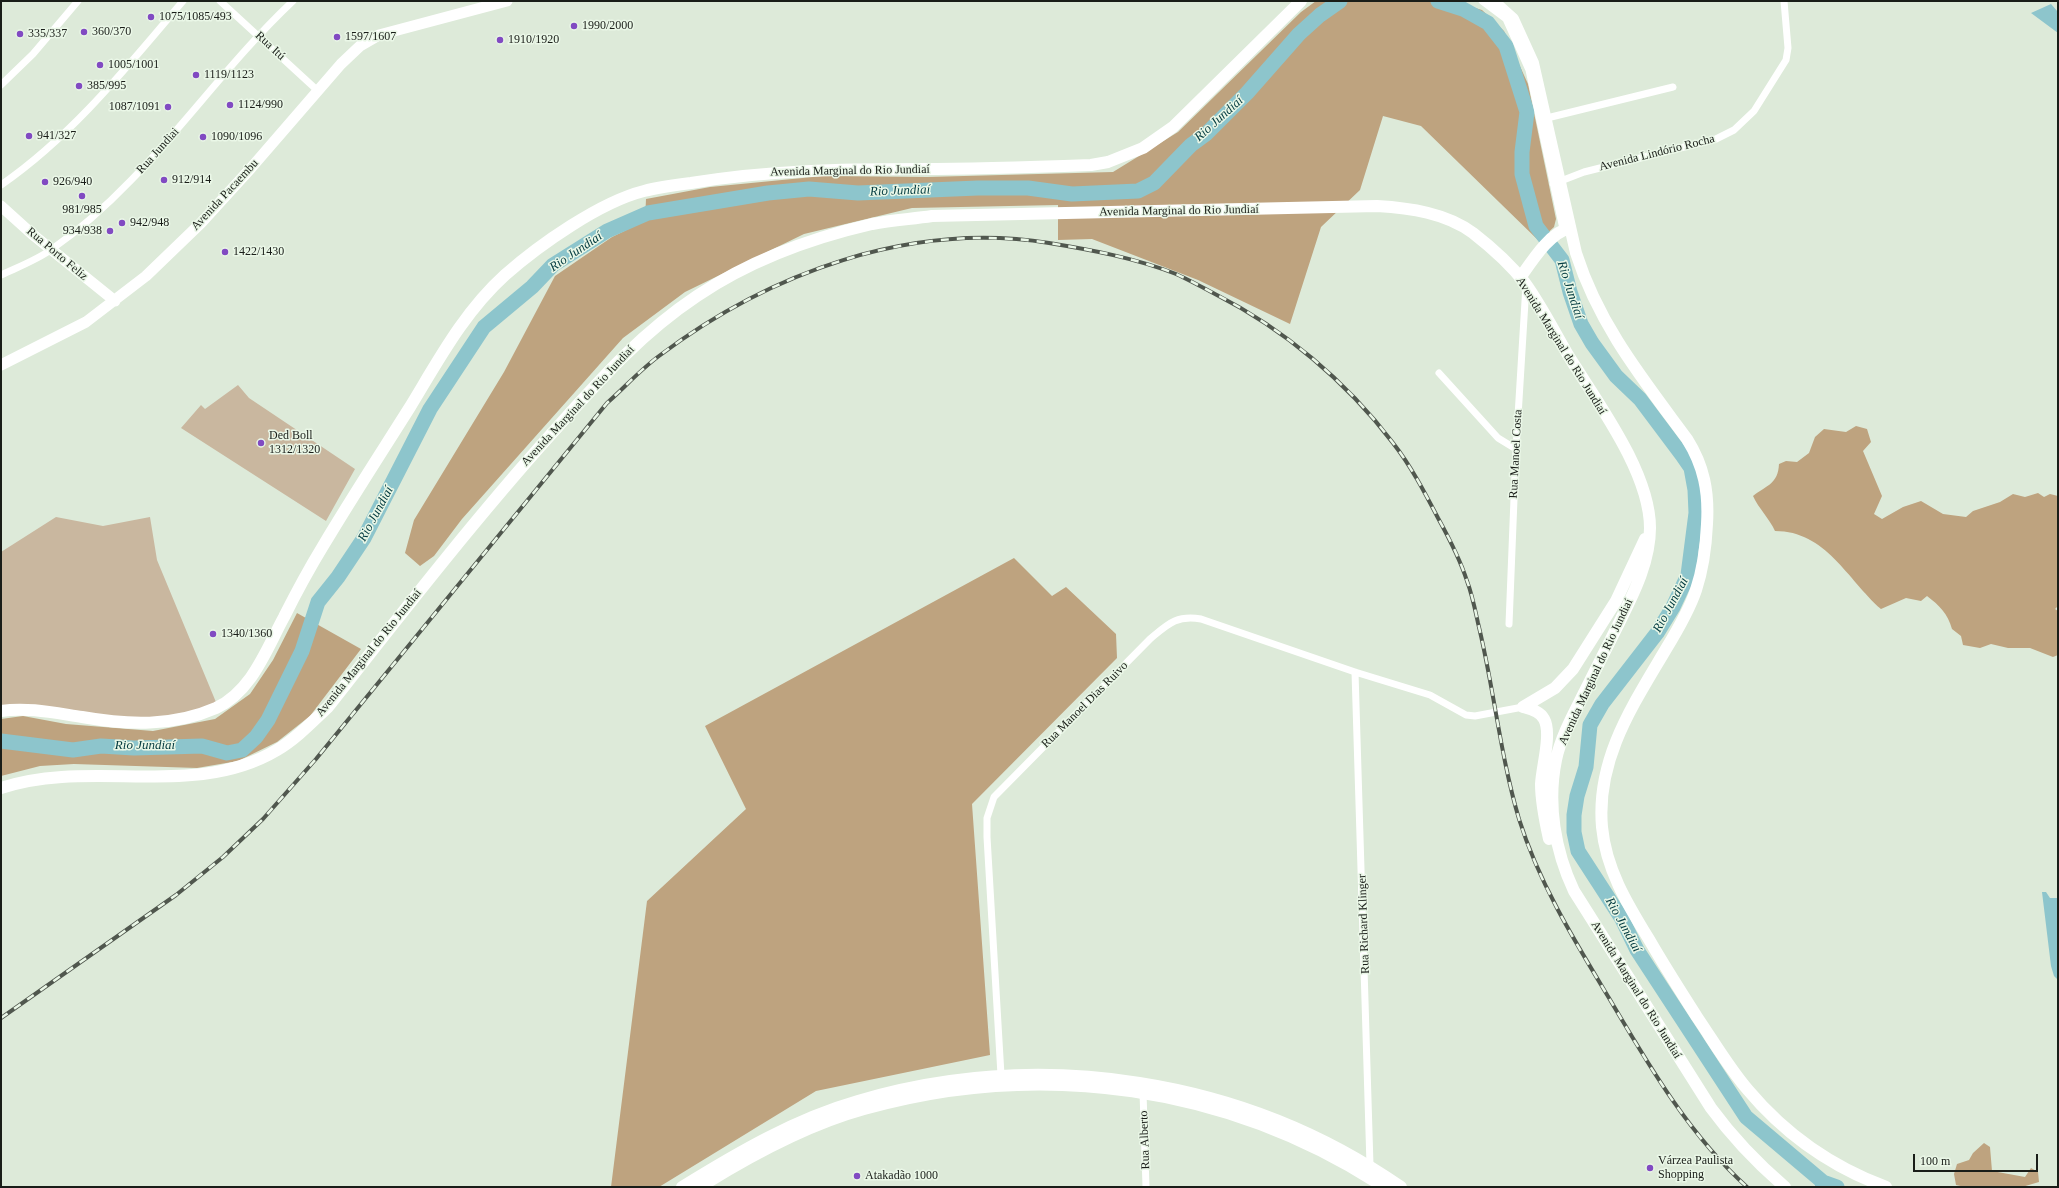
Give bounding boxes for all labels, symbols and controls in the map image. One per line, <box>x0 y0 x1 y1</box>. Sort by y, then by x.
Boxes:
place label: 1075/1085/493 <box>159 10 232 24</box>
marker: 1075/1085/493 <box>146 12 156 22</box>
place label: 1990/2000 <box>582 19 633 33</box>
marker: 1990/2000 <box>569 21 579 31</box>
place label: 360/370 <box>92 25 131 39</box>
place label: 335/337 <box>28 27 67 41</box>
marker: 360/370 <box>79 27 89 37</box>
marker: 335/337 <box>15 29 25 39</box>
street label: Rua Itú <box>252 29 288 63</box>
place label: 1597/1607 <box>345 30 396 44</box>
marker: 1597/1607 <box>332 32 342 42</box>
place label: 1910/1920 <box>508 33 559 47</box>
marker: 1910/1920 <box>495 35 505 45</box>
place label: 1005/1001 <box>108 58 159 72</box>
marker: 1005/1001 <box>95 60 105 70</box>
place label: 1119/1123 <box>204 68 254 82</box>
marker: 1119/1123 <box>191 70 201 80</box>
place label: 385/995 <box>87 79 126 93</box>
marker: 385/995 <box>74 81 84 91</box>
water label: Rio Jundiaí <box>1191 93 1247 145</box>
place label: 1124/990 <box>238 98 283 112</box>
place label: 1087/1091 <box>109 100 160 114</box>
marker: 1124/990 <box>225 100 235 110</box>
marker: 1087/1091 <box>163 102 173 112</box>
street label: Rua Jundiai <box>134 125 182 177</box>
place label: 941/327 <box>37 129 76 143</box>
place label: 1090/1096 <box>211 130 262 144</box>
marker: 941/327 <box>24 131 34 141</box>
marker: 1090/1096 <box>198 132 208 142</box>
street label: Avenida Lindório Rocha <box>1598 132 1716 174</box>
street label: Avenida Pacaembu <box>188 156 262 234</box>
street label: Avenida Marginal do Rio Jundiaí <box>770 162 930 180</box>
place label: 912/914 <box>172 173 211 187</box>
place label: 926/940 <box>53 175 92 189</box>
marker: 912/914 <box>159 175 169 185</box>
marker: 926/940 <box>40 177 50 187</box>
water label: Rio Jundiaí <box>870 182 930 200</box>
marker: 981/985 <box>77 191 87 201</box>
street label: Avenida Marginal do Rio Jundiaí <box>1099 202 1259 220</box>
place label: 981/985 <box>62 203 102 217</box>
place label: 942/948 <box>130 216 169 230</box>
marker: 942/948 <box>117 218 127 228</box>
street label: Rua Porto Feliz <box>24 224 90 284</box>
place label: 934/938 <box>63 224 102 238</box>
marker: 934/938 <box>105 226 115 236</box>
water label: Rio Jundiaí <box>547 229 605 275</box>
place label: 1422/1430 <box>233 245 284 259</box>
marker: 1422/1430 <box>220 247 230 257</box>
water label: Rio Jundiaí <box>1553 259 1587 321</box>
street label: Avenida Marginal do Rio Jundiaí <box>1513 275 1609 417</box>
street label: Avenida Marginal do Rio Jundiaí <box>518 343 638 469</box>
street label: Rua Manoel Costa <box>1506 409 1526 499</box>
place label: Ded Boll 1312/1320 <box>269 429 320 457</box>
marker: Ded Boll 1312/1320 <box>256 438 266 448</box>
water label: Rio Jundiaí <box>355 484 397 544</box>
water label: Rio Jundiaí <box>1650 575 1692 635</box>
street label: Avenida Marginal do Rio Jundiaí <box>313 586 425 720</box>
street label: Avenida Marginal do Rio Jundiaí <box>1556 597 1636 747</box>
place label: 1340/1360 <box>221 627 272 641</box>
marker: 1340/1360 <box>208 629 218 639</box>
street label: Rua Manoel Dias Ruivo <box>1039 659 1131 751</box>
water label: Rio Jundiaí <box>115 738 175 754</box>
street label: Rua Richard Klinger <box>1355 874 1373 974</box>
water label: Rio Jundiaí <box>1602 895 1644 955</box>
street label: Avenida Marginal do Rio Jundiaí <box>1588 919 1684 1061</box>
street label: Rua Alberto <box>1137 1110 1153 1170</box>
scale bar <box>1915 1146 2040 1172</box>
place label: Várzea Paulista Shopping <box>1658 1154 1733 1182</box>
text: 100 m <box>1920 1154 1950 1168</box>
marker: Várzea Paulista Shopping <box>1645 1163 1655 1173</box>
place label: Atakadão 1000 <box>865 1169 938 1183</box>
marker: Atakadão 1000 <box>852 1171 862 1181</box>

